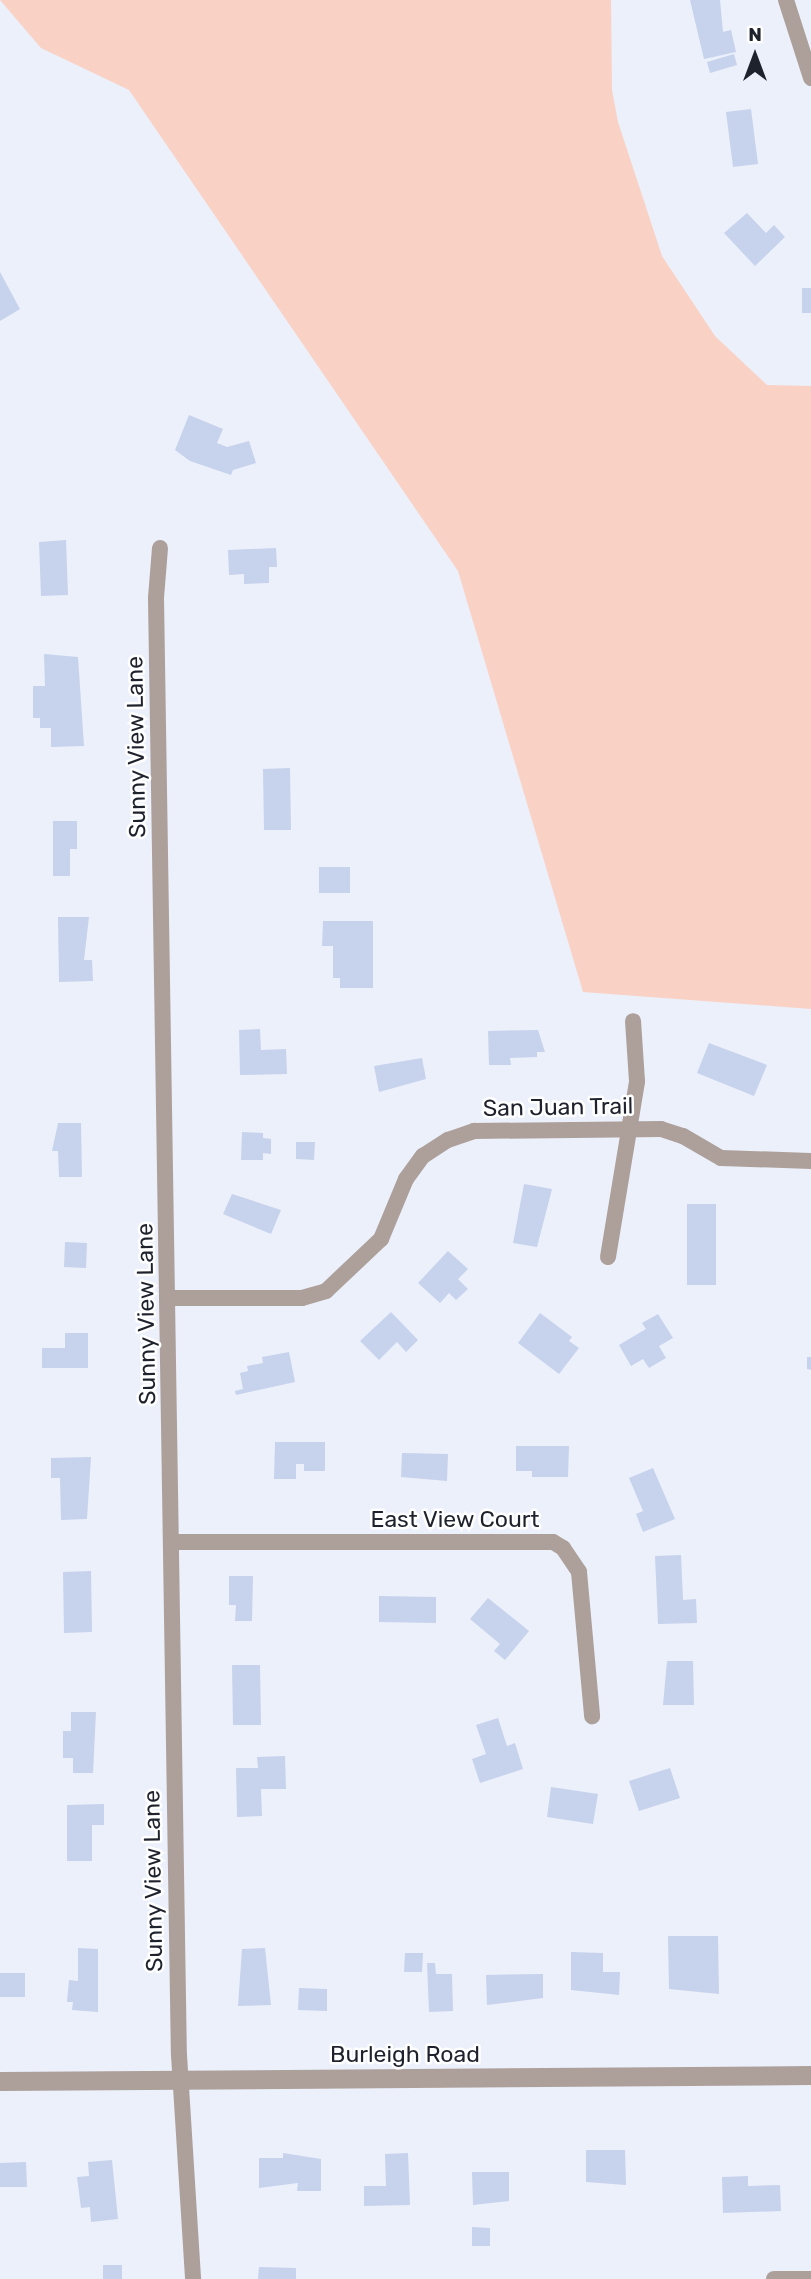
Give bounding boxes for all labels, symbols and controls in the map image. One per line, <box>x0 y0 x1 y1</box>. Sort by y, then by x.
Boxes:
north arrow <box>720 21 790 91</box>
text: N <box>748 23 762 46</box>
street label: Sunny View Lane <box>121 655 151 839</box>
street label: San Juan Trail <box>482 1092 634 1122</box>
street label: Sunny View Lane <box>131 1222 161 1406</box>
street label: East View Court <box>370 1505 540 1533</box>
street label: Sunny View Lane <box>138 1789 168 1973</box>
street label: Burleigh Road <box>330 2040 480 2068</box>

